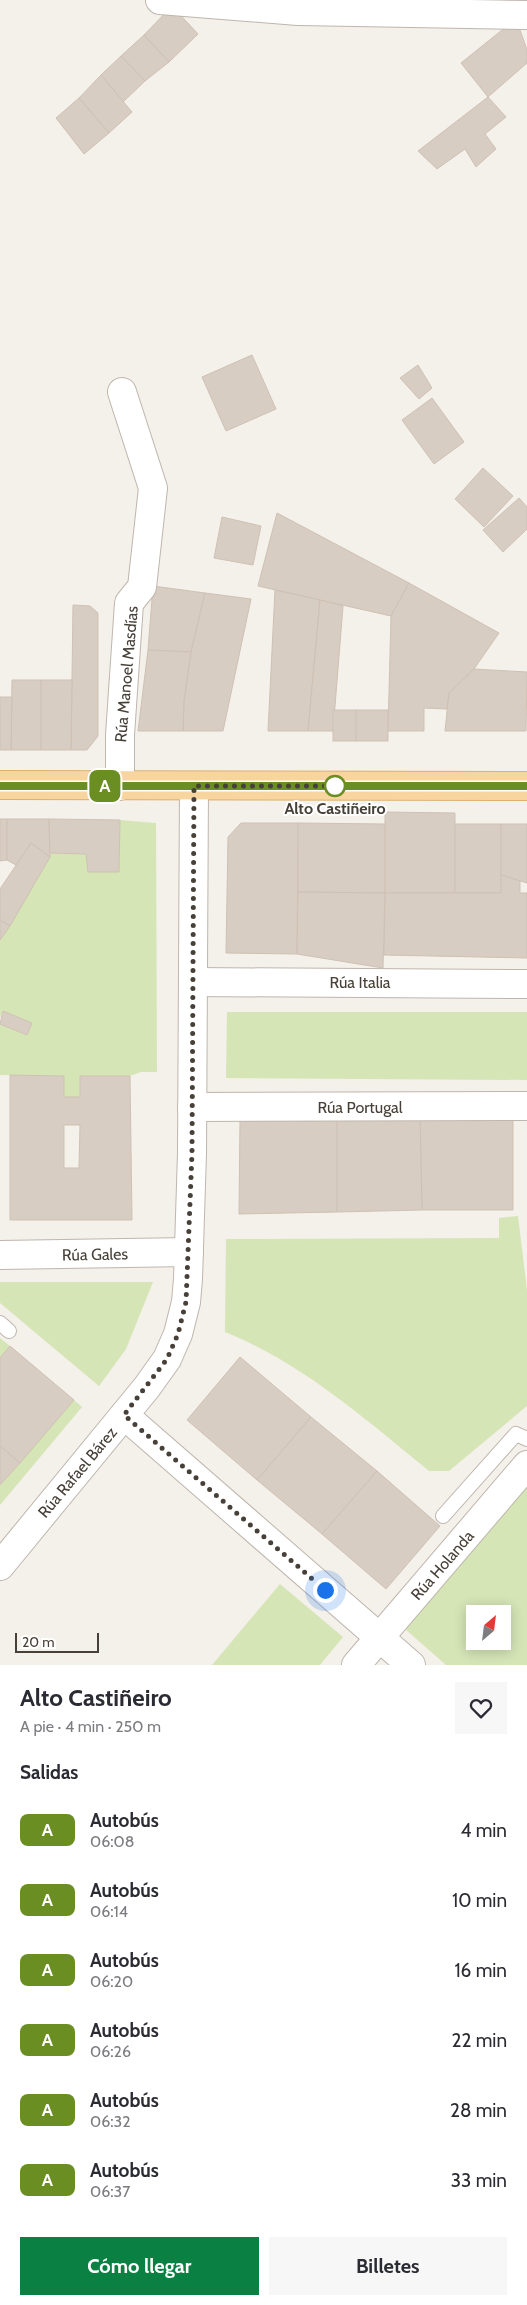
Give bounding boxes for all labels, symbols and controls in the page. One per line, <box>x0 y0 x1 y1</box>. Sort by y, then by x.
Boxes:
street label: Rúa Manoel Masdías <box>111 605 142 743</box>
line badge: A <box>89 770 121 802</box>
text: A <box>99 775 111 797</box>
marker: Alto Castiñeiro <box>324 775 346 797</box>
place label: Alto Castiñeiro <box>284 799 386 818</box>
street label: Rúa Italia <box>330 973 391 992</box>
street label: Rúa Portugal <box>317 1098 403 1117</box>
street label: Rúa Gales <box>62 1244 129 1265</box>
street label: Rúa Rafael Bárez <box>34 1423 121 1522</box>
street label: Rúa Holanda <box>407 1526 478 1604</box>
your location <box>313 1578 338 1603</box>
north arrow <box>466 1605 511 1650</box>
map controls <box>466 1605 511 1650</box>
scale bar <box>15 1630 99 1653</box>
text: 20 m <box>22 1633 55 1651</box>
button: heart <box>455 1682 507 1734</box>
text: Alto Castiñeiro <box>20 1683 172 1712</box>
text: A pie · 4 min · 250 m <box>20 1717 161 1736</box>
text: Salidas <box>20 1761 78 1784</box>
text: Autobús <box>90 1809 159 1832</box>
text: A <box>42 1819 53 1841</box>
text: 4 min <box>460 1819 507 1842</box>
text: 06:08 <box>90 1832 134 1851</box>
text: Autobús <box>90 1879 159 1902</box>
text: A <box>42 1889 53 1911</box>
text: 10 min <box>452 1889 507 1912</box>
text: 06:14 <box>90 1902 128 1921</box>
text: Autobús <box>90 1949 159 1972</box>
text: A <box>42 1959 53 1981</box>
text: 16 min <box>454 1959 507 1982</box>
text: 06:20 <box>90 1972 133 1991</box>
text: Autobús <box>90 2019 159 2042</box>
text: A <box>42 2029 53 2051</box>
text: 22 min <box>452 2029 507 2052</box>
text: 06:26 <box>90 2042 131 2061</box>
text: Autobús <box>90 2089 159 2112</box>
text: A <box>42 2099 53 2121</box>
text: 28 min <box>450 2099 507 2122</box>
text: 06:32 <box>90 2112 131 2131</box>
text: Autobús <box>90 2159 159 2182</box>
text: A <box>42 2169 53 2191</box>
text: 33 min <box>451 2169 507 2192</box>
text: 06:37 <box>90 2182 130 2201</box>
button: Cómo llegar <box>20 2237 259 2295</box>
button: Billetes <box>269 2237 507 2295</box>

